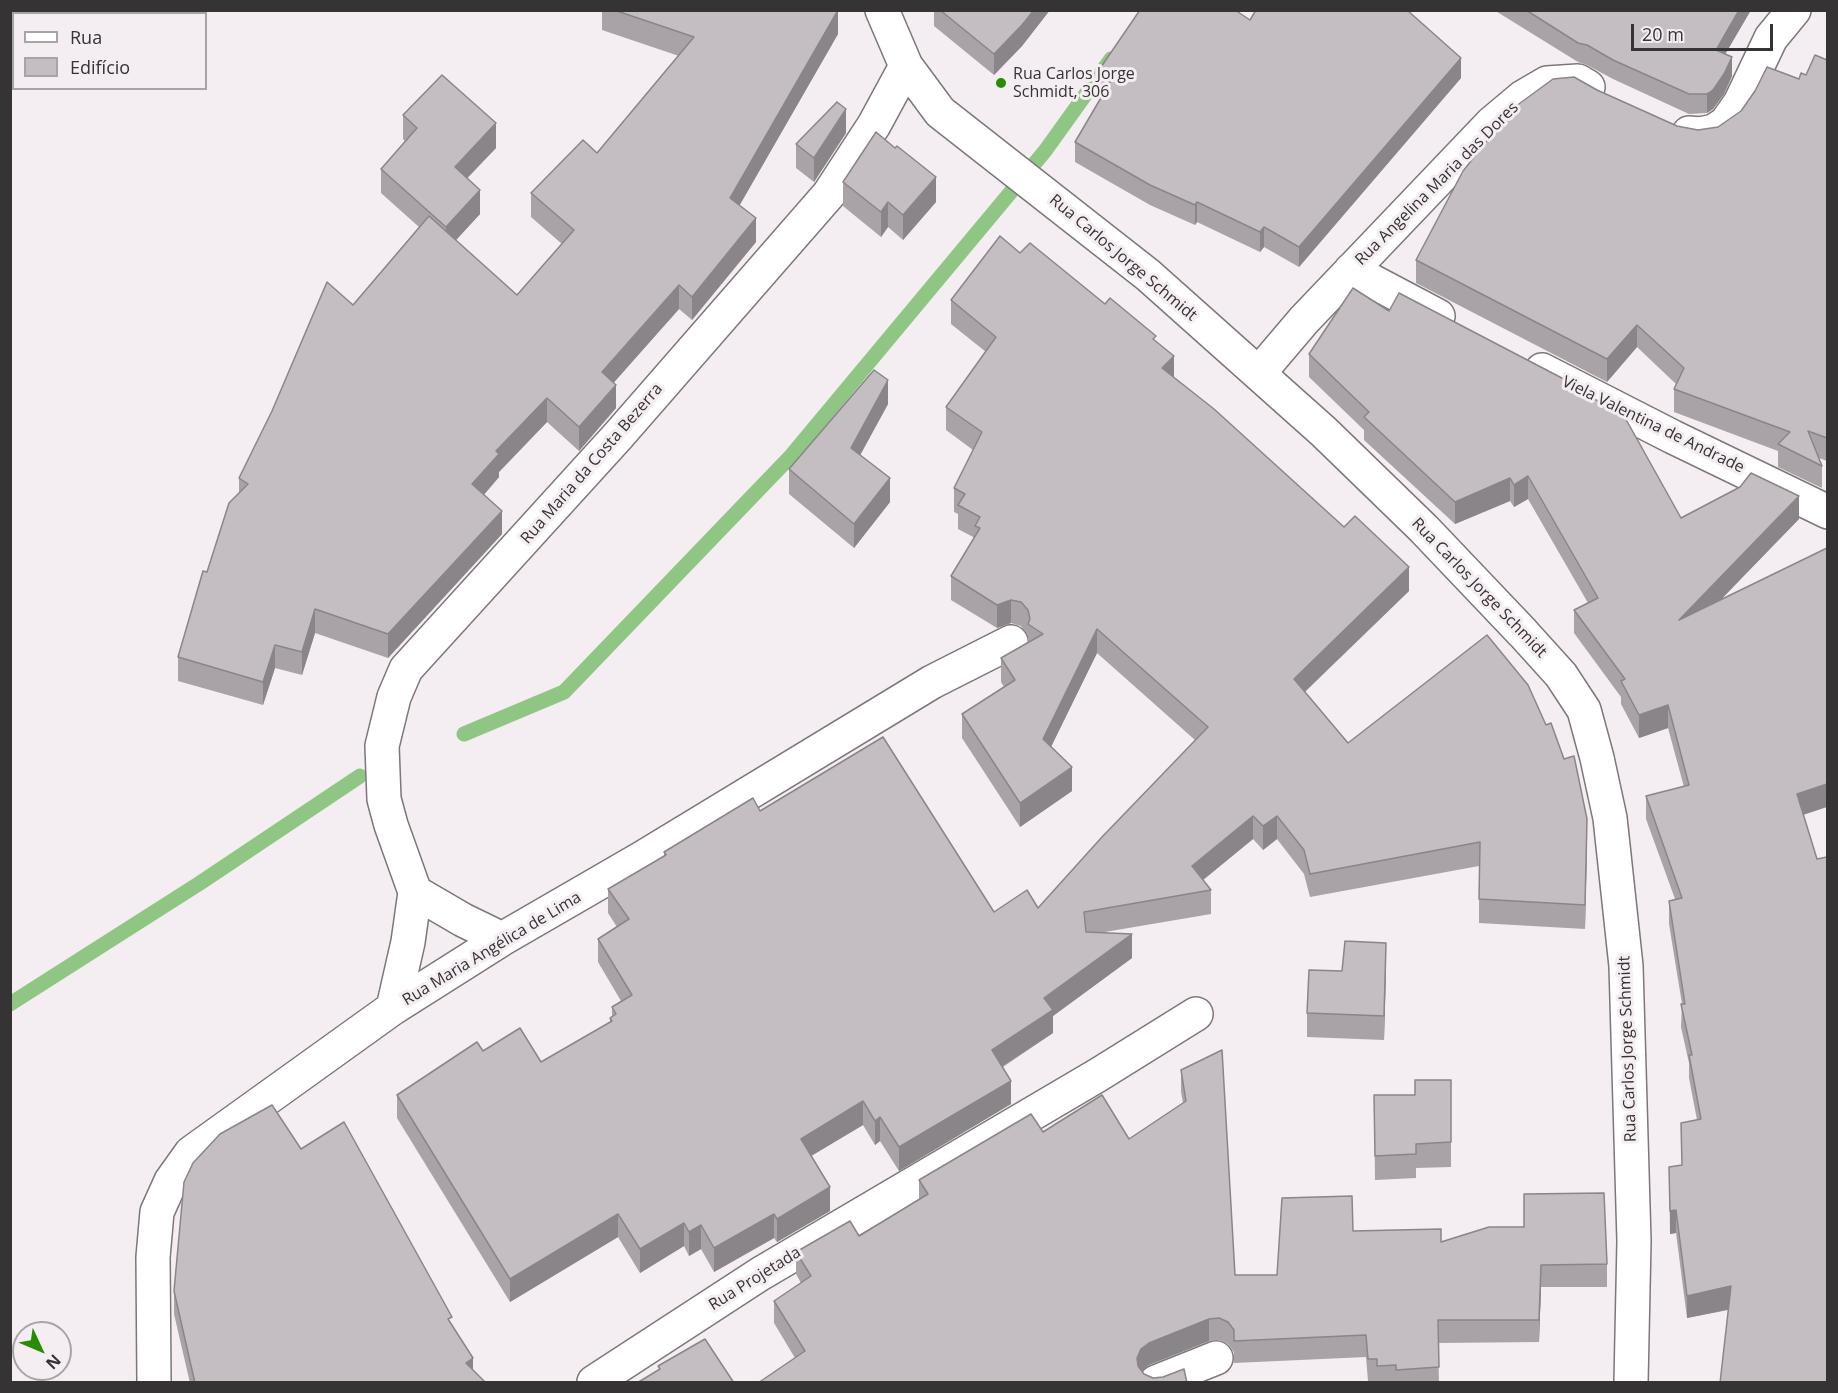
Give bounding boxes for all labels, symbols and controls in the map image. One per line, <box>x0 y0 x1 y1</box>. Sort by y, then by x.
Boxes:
legend <box>12 12 207 90</box>
scale bar <box>1634 12 1776 50</box>
text: 20 m <box>1642 22 1684 46</box>
text: Rua <box>70 25 102 49</box>
text: Edifício <box>70 55 130 79</box>
place label: Rua Carlos Jorge Schmidt, 306 <box>1013 64 1135 102</box>
marker: Rua Carlos Jorge Schmidt, 306 <box>994 76 1008 90</box>
street label: Rua Angelina Maria das Dores <box>1351 98 1523 270</box>
street label: Rua Carlos Jorge Schmidt <box>1045 191 1201 325</box>
street label: Viela Valentina de Andrade <box>1559 372 1747 478</box>
street label: Rua Maria da Costa Bezerra <box>517 380 667 548</box>
street label: Rua Carlos Jorge Schmidt <box>1407 514 1551 662</box>
street label: Rua Maria Angélica de Lima <box>399 888 585 1010</box>
street label: Rua Carlos Jorge Schmidt <box>1615 955 1641 1143</box>
street label: Rua Projetada <box>705 1243 805 1315</box>
north arrow <box>12 1321 72 1381</box>
text: N <box>41 1350 66 1374</box>

